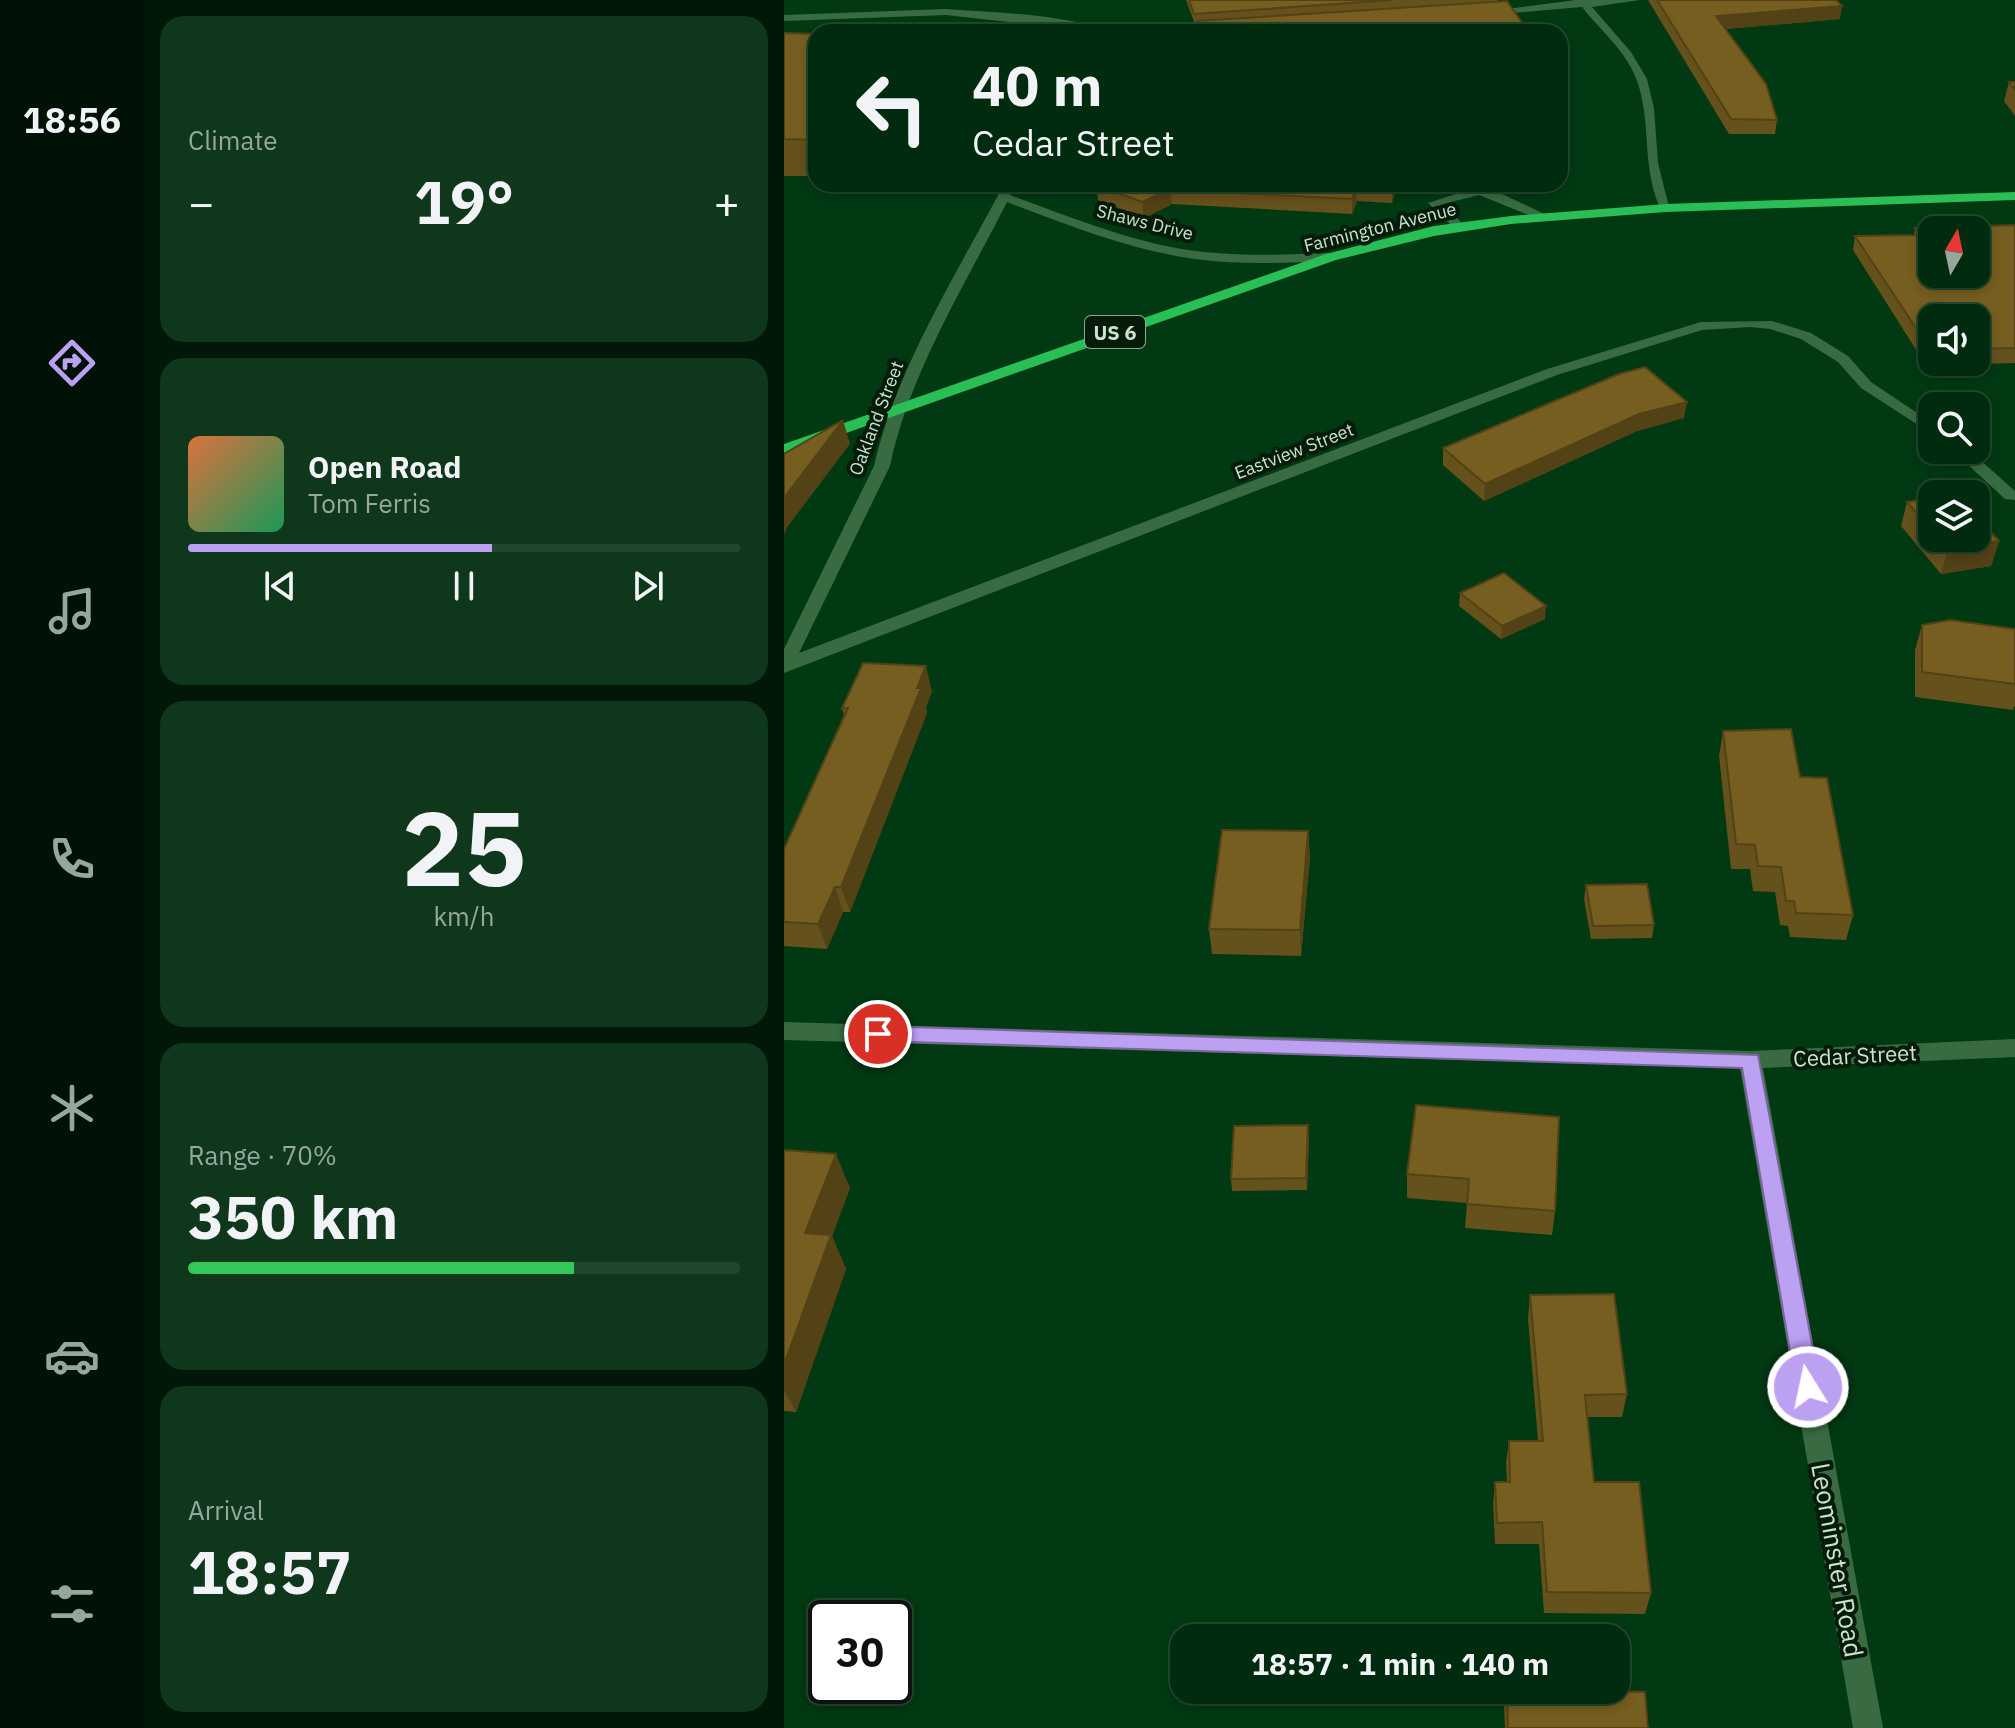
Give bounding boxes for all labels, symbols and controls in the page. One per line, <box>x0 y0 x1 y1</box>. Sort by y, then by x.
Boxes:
text: 40 m <box>972 49 1102 121</box>
icon: left <box>840 56 944 160</box>
text: 18:56 <box>23 96 121 143</box>
text: Cedar Street <box>972 119 1175 166</box>
text: Climate <box>188 123 278 157</box>
text: 19° <box>414 162 514 241</box>
text: − <box>188 174 214 231</box>
text: + <box>714 174 740 231</box>
street label: Farmington Avenue <box>1301 197 1459 257</box>
street label: Shaws Drive <box>1094 199 1196 245</box>
north arrow <box>1918 216 1990 288</box>
map controls <box>1918 216 1990 552</box>
button: sound <box>1918 304 1990 376</box>
road number: US 6 <box>1085 316 1145 348</box>
icon: directions <box>44 335 100 391</box>
street label: Oakland Street <box>844 358 908 478</box>
button: search <box>1918 392 1990 464</box>
street label: Eastview Street <box>1231 418 1357 484</box>
text: Open Road <box>308 447 461 486</box>
button: layers <box>1918 480 1990 552</box>
text: Tom Ferris <box>308 486 431 520</box>
icon: previous <box>258 564 302 608</box>
icon: pause <box>442 564 486 608</box>
icon: next <box>626 564 670 608</box>
icon: music <box>44 583 100 639</box>
text: 25 <box>402 779 526 915</box>
icon: phone <box>44 831 100 887</box>
text: km/h <box>433 899 495 933</box>
pin <box>844 1000 912 1068</box>
icon: arrive <box>856 1012 900 1056</box>
street label: Cedar Street <box>1792 1037 1918 1073</box>
icon: climate <box>44 1080 100 1136</box>
text: Range · 70% <box>188 1138 337 1172</box>
text: 350 km <box>188 1177 398 1256</box>
icon: car <box>44 1328 100 1384</box>
position arrow <box>1766 1345 1850 1429</box>
street label: Leominster Road <box>1804 1460 1872 1660</box>
text: Arrival <box>188 1493 264 1527</box>
text: 18:57 <box>188 1532 352 1611</box>
icon: filters <box>44 1576 100 1632</box>
speed limit sign: 30 <box>808 1600 912 1704</box>
text: 18:57 · 1 min · 140 m <box>1251 1644 1549 1683</box>

